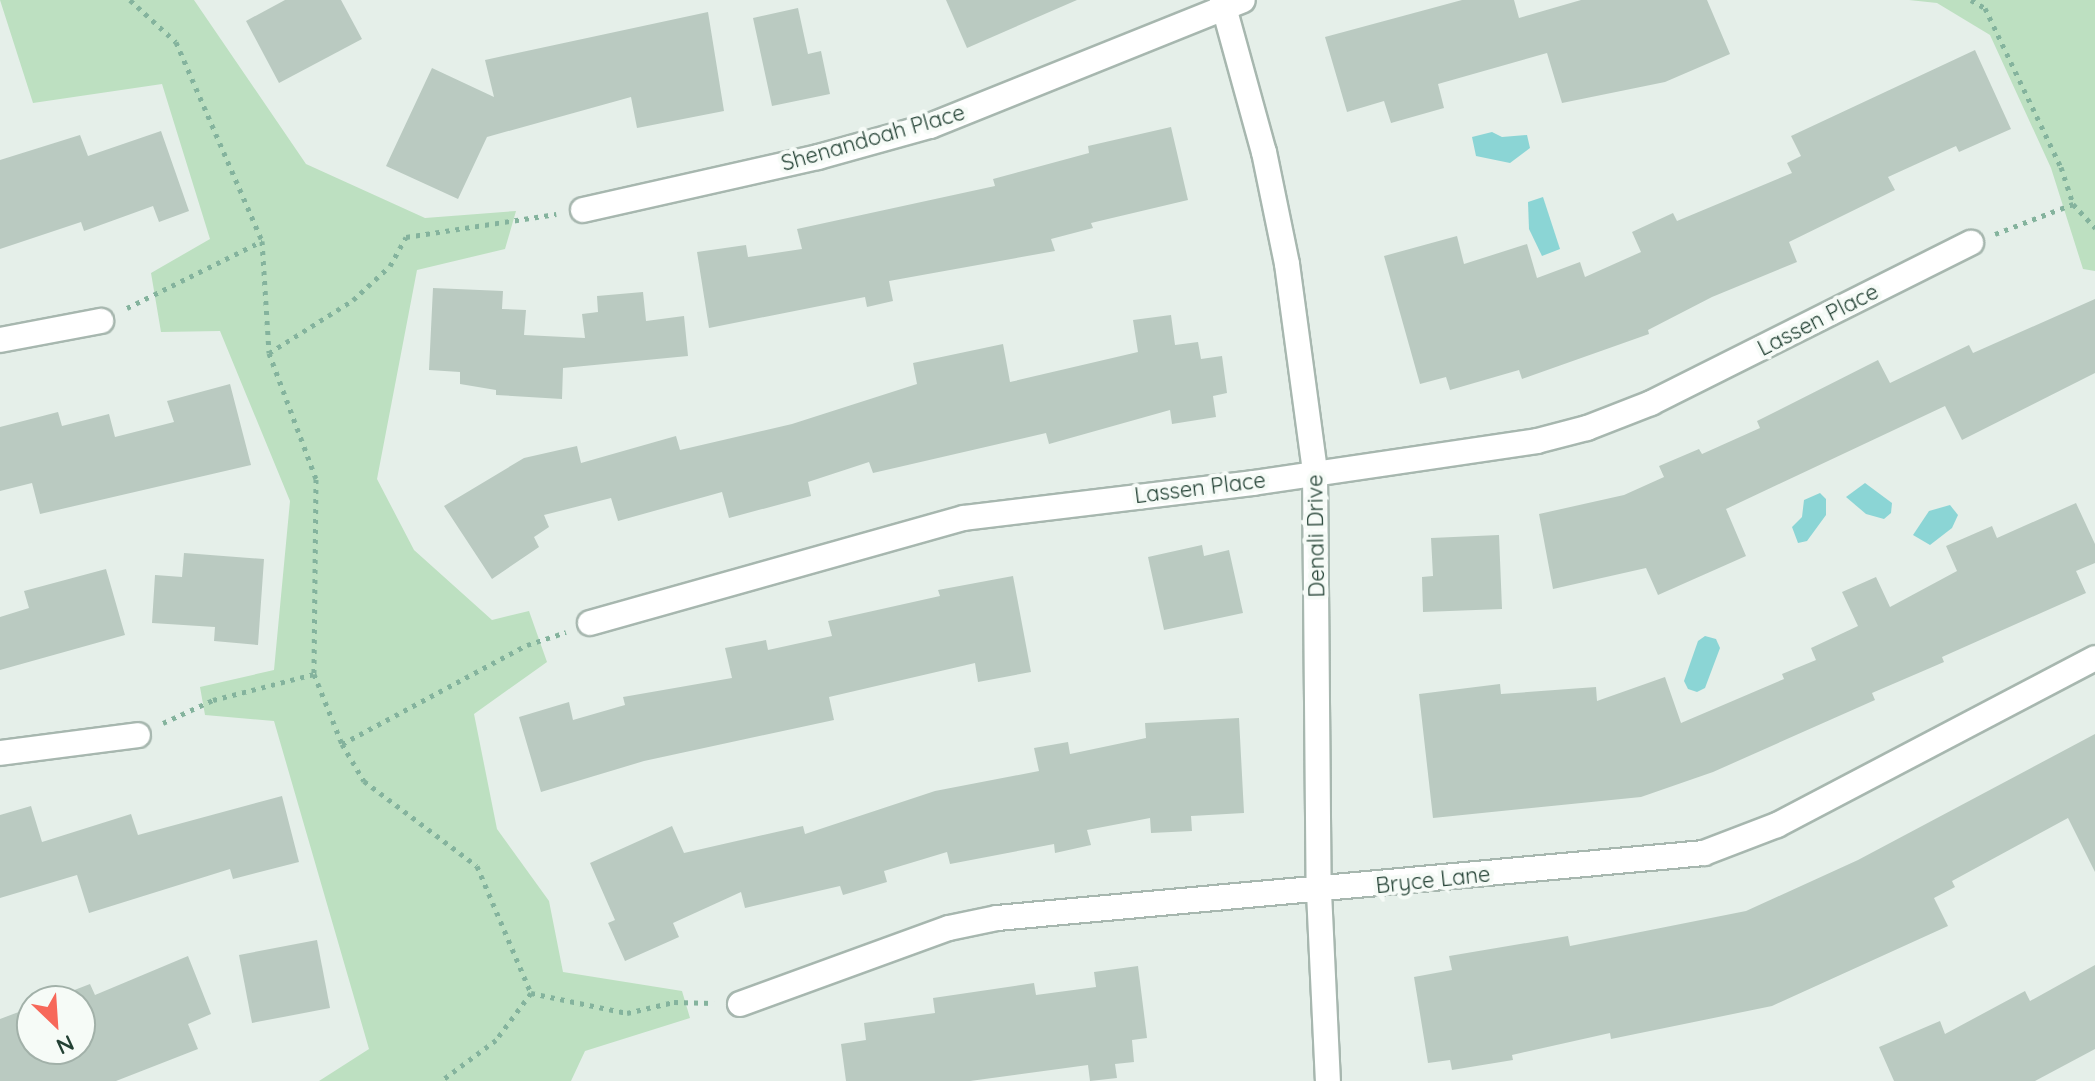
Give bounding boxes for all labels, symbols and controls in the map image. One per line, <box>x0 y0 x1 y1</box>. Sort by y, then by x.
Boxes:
street label: Shenandoah Place <box>778 99 968 177</box>
street label: Lassen Place <box>1753 278 1883 362</box>
street label: Lassen Place <box>1133 467 1267 509</box>
street label: Denali Drive <box>1302 474 1330 598</box>
street label: Bryce Lane <box>1374 861 1492 899</box>
north arrow <box>16 985 96 1065</box>
text: N <box>52 1029 79 1061</box>

